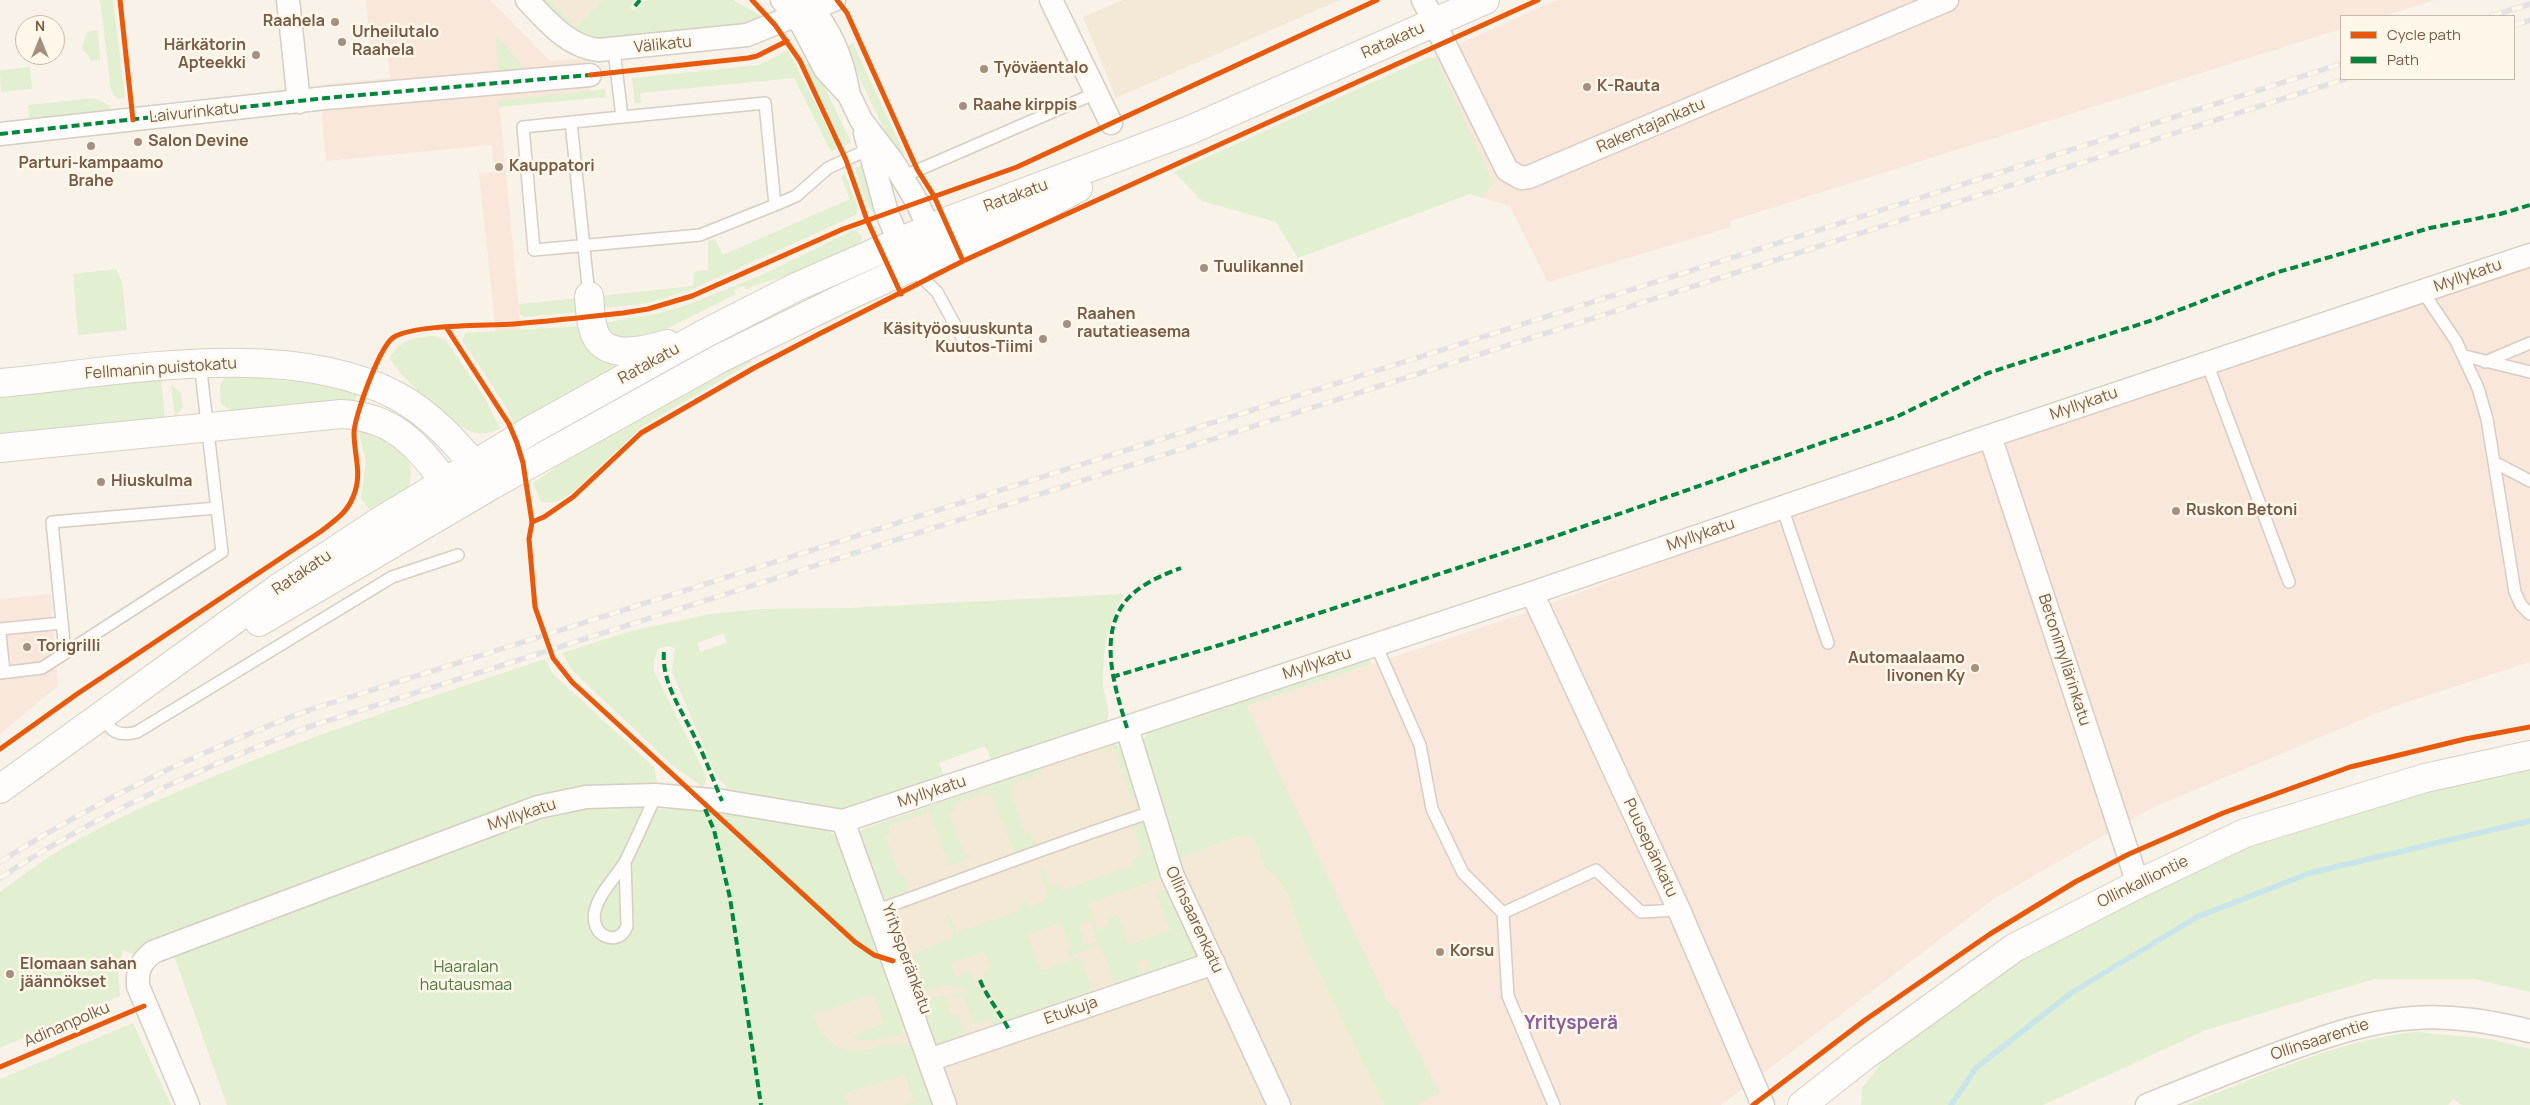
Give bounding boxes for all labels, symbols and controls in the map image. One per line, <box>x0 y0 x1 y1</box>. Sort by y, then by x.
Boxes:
place label: Raahela <box>263 12 325 32</box>
north arrow <box>15 15 65 65</box>
legend <box>2340 15 2515 80</box>
text: N <box>35 16 45 35</box>
marker: Raahela <box>329 16 341 28</box>
street label: Ratakatu <box>1358 19 1428 63</box>
place label: Urheilutalo Raahela <box>352 23 439 61</box>
text: Cycle path <box>2387 24 2461 45</box>
street label: Välikatu <box>633 32 693 58</box>
place label: Härkätorin Apteekki <box>164 36 246 74</box>
marker: Urheilutalo Raahela <box>336 36 348 48</box>
marker: Härkätorin Apteekki <box>250 49 262 61</box>
text: Path <box>2387 49 2419 70</box>
place label: Työväentalo <box>994 59 1088 79</box>
marker: Työväentalo <box>978 63 990 75</box>
place label: K-Rauta <box>1597 77 1660 97</box>
marker: K-Rauta <box>1581 81 1593 93</box>
street label: Rakentajankatu <box>1594 95 1708 157</box>
place label: Raahe kirppis <box>973 96 1077 116</box>
street label: Laivurinkatu <box>148 99 240 127</box>
marker: Raahe kirppis <box>957 100 969 112</box>
place label: Salon Devine <box>148 132 249 152</box>
marker: Salon Devine <box>132 136 144 148</box>
marker: Parturi-kampaamo Brahe <box>85 140 97 152</box>
place label: Parturi-kampaamo Brahe <box>19 154 163 192</box>
place label: Kauppatori <box>509 157 595 177</box>
marker: Kauppatori <box>493 161 505 173</box>
street label: Ratakatu <box>981 176 1051 216</box>
street label: Myllykatu <box>2432 255 2504 297</box>
place label: Tuulikannel <box>1214 258 1304 278</box>
marker: Tuulikannel <box>1198 262 1210 274</box>
place label: Raahen rautatieasema <box>1077 305 1190 343</box>
marker: Raahen rautatieasema <box>1061 318 1073 330</box>
place label: Käsityöosuuskunta Kuutos-Tiimi <box>883 320 1033 358</box>
marker: Käsityöosuuskunta Kuutos-Tiimi <box>1037 333 1049 345</box>
street label: Ratakatu <box>615 339 683 389</box>
street label: Fellmanin puistokatu <box>84 354 238 384</box>
street label: Myllykatu <box>2048 383 2120 425</box>
place label: Hiuskulma <box>111 472 192 492</box>
marker: Hiuskulma <box>95 476 107 488</box>
place label: Ruskon Betoni <box>2186 501 2297 521</box>
marker: Ruskon Betoni <box>2170 505 2182 517</box>
street label: Myllykatu <box>1665 514 1737 556</box>
street label: Ratakatu <box>269 546 335 600</box>
street label: Betonimyllärinkatu <box>2034 592 2094 728</box>
place label: Torigrilli <box>37 637 100 657</box>
marker: Torigrilli <box>21 641 33 653</box>
street label: Myllykatu <box>1280 644 1354 684</box>
place label: Automaalaamo Iivonen Ky <box>1848 649 1965 687</box>
marker: Automaalaamo Iivonen Ky <box>1969 662 1981 674</box>
street label: Myllykatu <box>895 772 969 812</box>
street label: Myllykatu <box>485 795 559 835</box>
street label: Puusepänkatu <box>1619 796 1681 900</box>
street label: Ollinkalliontie <box>2094 852 2192 912</box>
street label: Ollinsaarenkatu <box>1161 864 1227 976</box>
street label: Yritysperänkatu <box>877 901 935 1017</box>
place label: Korsu <box>1450 942 1494 962</box>
marker: Korsu <box>1434 946 1446 958</box>
place label: Elomaan sahan jäännökset <box>20 955 137 993</box>
park label: Haaralan hautausmaa <box>420 958 512 996</box>
marker: Elomaan sahan jäännökset <box>4 968 16 980</box>
street label: Etukuja <box>1042 993 1100 1029</box>
street label: Adinanpolku <box>21 998 113 1052</box>
district label: Yritysperä <box>1524 1013 1618 1035</box>
street label: Ollinsaarentie <box>2268 1015 2372 1065</box>

